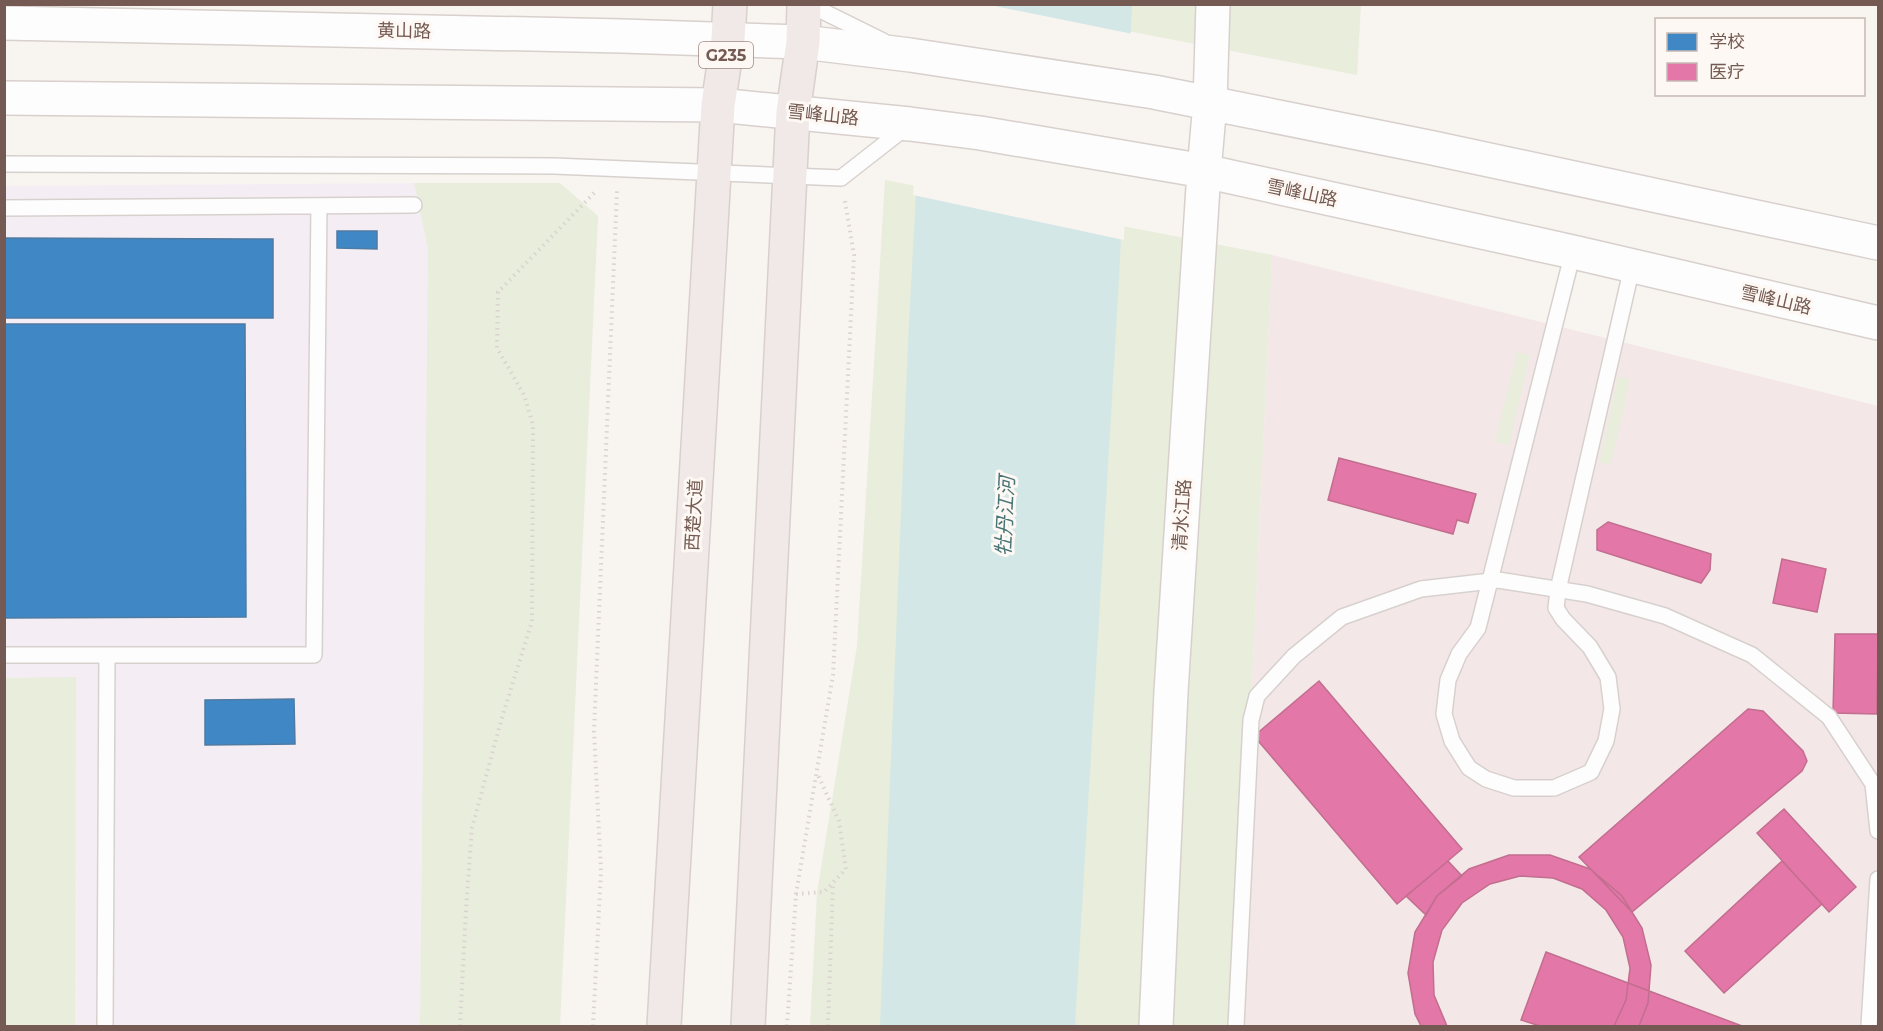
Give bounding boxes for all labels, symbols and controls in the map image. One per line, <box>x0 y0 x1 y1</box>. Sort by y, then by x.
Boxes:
legend <box>1655 18 1865 96</box>
street label: 黄山路 <box>377 20 431 42</box>
text: 学校 <box>1709 31 1745 53</box>
road number: G235 <box>699 42 753 68</box>
text: 医疗 <box>1709 61 1745 83</box>
street label: 雪峰山路 <box>786 100 860 130</box>
street label: 雪峰山路 <box>1264 175 1340 211</box>
street label: 雪峰山路 <box>1738 281 1814 319</box>
water label: 牡丹江河 <box>991 471 1019 557</box>
street label: 西楚大道 <box>681 478 707 552</box>
street label: 清水江路 <box>1169 478 1195 552</box>

